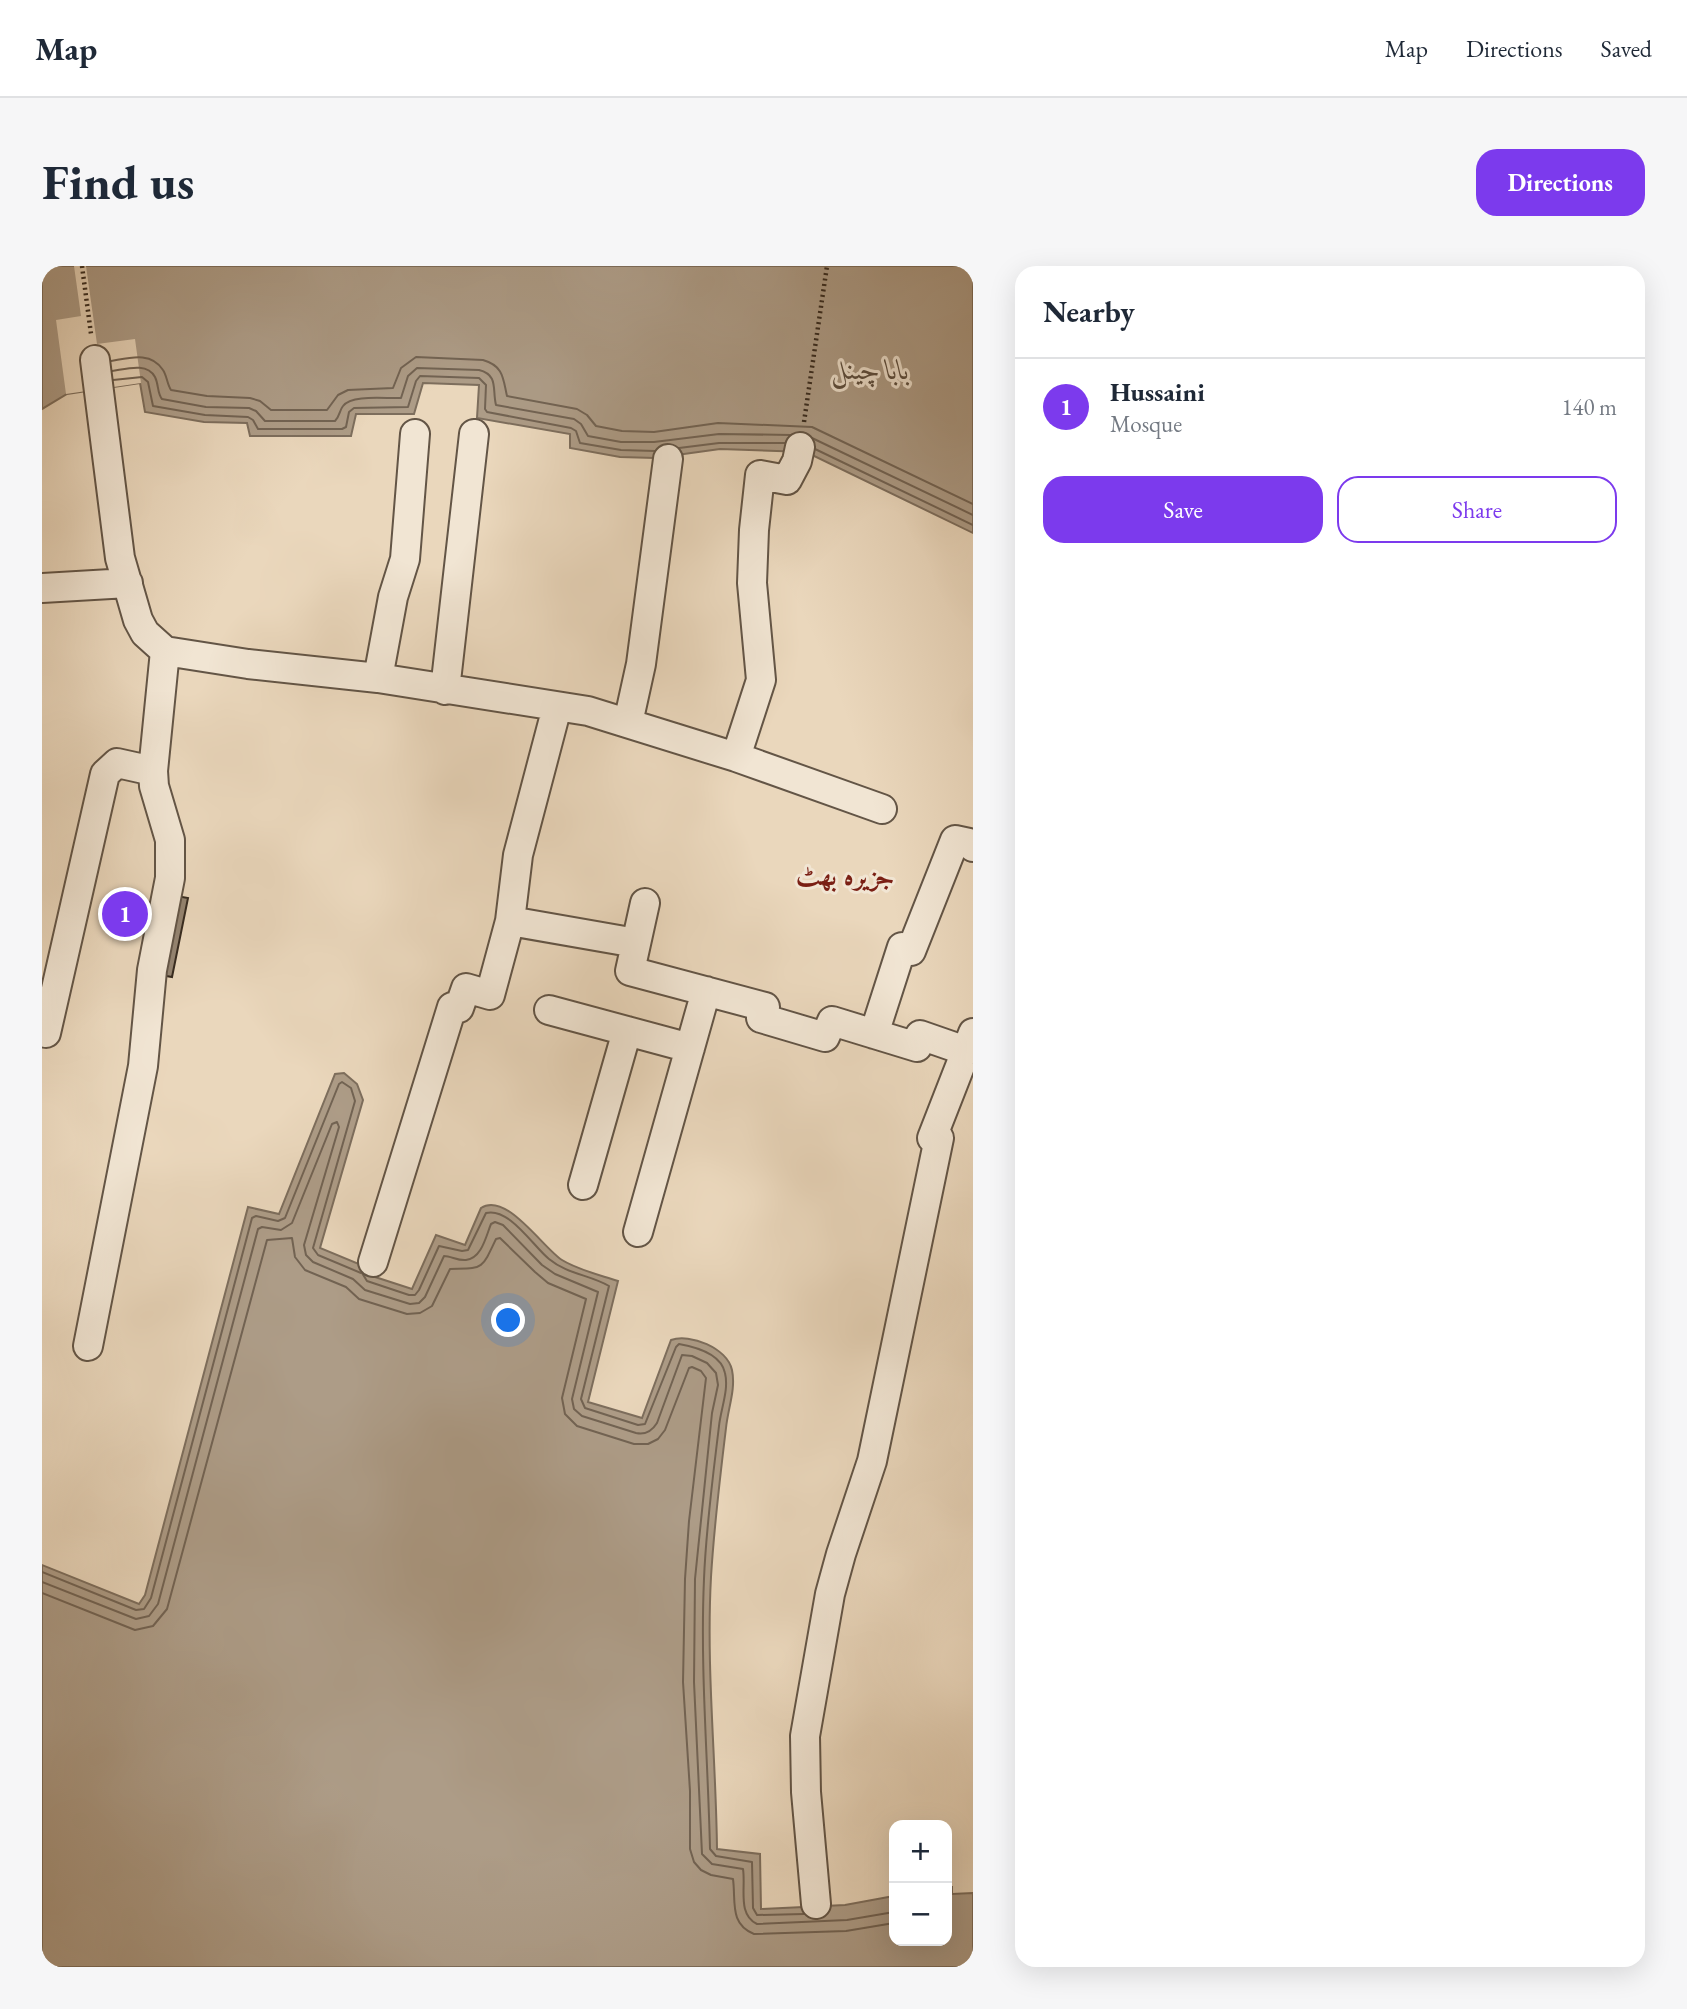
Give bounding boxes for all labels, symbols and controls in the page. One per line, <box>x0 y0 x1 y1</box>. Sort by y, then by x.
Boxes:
text: Map <box>35 27 97 70</box>
text: Map <box>1385 33 1428 64</box>
text: Directions <box>1466 33 1563 64</box>
text: Saved <box>1601 33 1652 64</box>
button: Directions <box>1476 149 1645 216</box>
text: Find us <box>42 150 194 214</box>
text: Nearby <box>1043 292 1135 331</box>
water label: بابا چینل <box>830 351 910 389</box>
text: Hussaini <box>1110 375 1205 409</box>
text: 1 <box>1060 392 1072 422</box>
text: 140 m <box>1561 392 1617 422</box>
text: Mosque <box>1110 409 1182 439</box>
button: Save <box>1043 476 1323 543</box>
button: Share <box>1337 476 1617 543</box>
district label: جزیرہ بھٹ <box>796 857 894 893</box>
pin: 1 <box>102 888 148 940</box>
your location <box>491 1303 525 1337</box>
map controls <box>889 1820 952 1946</box>
button: + <box>889 1820 952 1883</box>
button: − <box>889 1883 952 1946</box>

